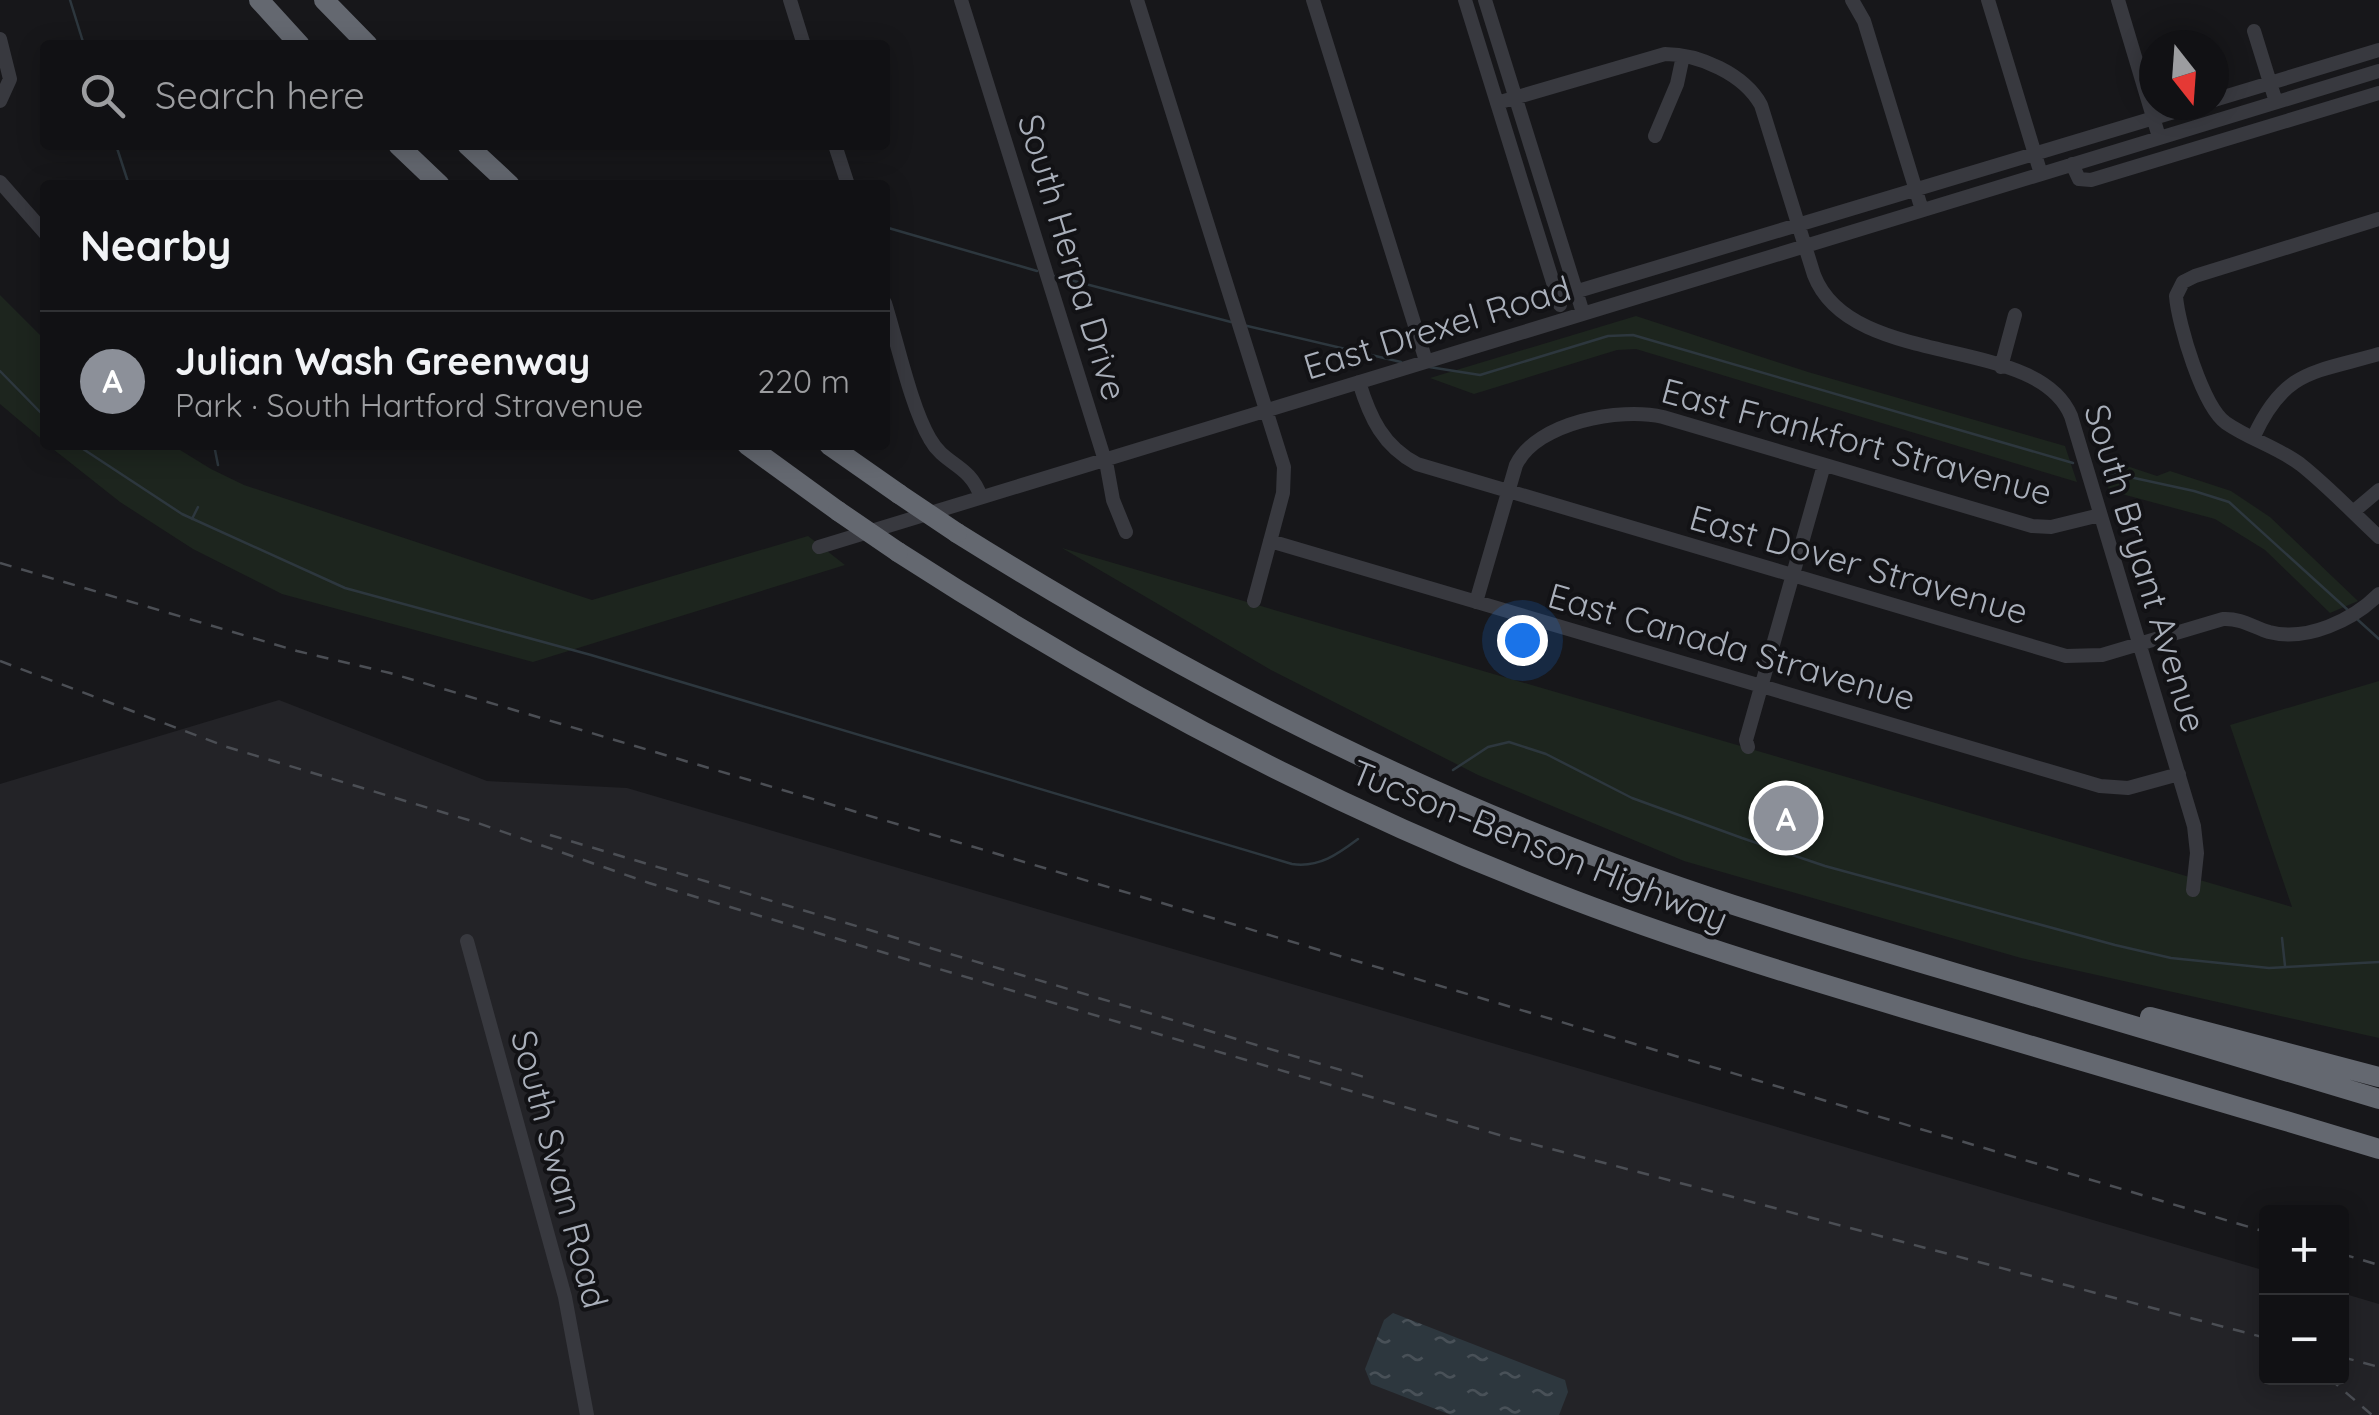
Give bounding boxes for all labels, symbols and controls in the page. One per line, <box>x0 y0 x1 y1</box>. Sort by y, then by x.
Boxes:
north arrow <box>2139 30 2229 120</box>
search box <box>40 40 890 150</box>
icon: search <box>75 68 130 123</box>
text: Search here <box>155 71 365 119</box>
street label: South Herpa Drive <box>1009 109 1137 405</box>
text: Nearby <box>80 219 231 272</box>
street label: East Drexel Road <box>1298 265 1576 389</box>
text: Julian Wash Greenway <box>175 337 590 385</box>
text: A <box>102 361 123 401</box>
text: 220 m <box>758 361 850 401</box>
street label: East Frankfort Stravenue <box>1657 368 2057 514</box>
text: Park · South Hartford Stravenue <box>175 385 643 425</box>
street label: South Bryant Avenue <box>2075 399 2217 737</box>
street label: East Dover Stravenue <box>1685 495 2033 633</box>
street label: East Canada Stravenue <box>1543 573 1921 719</box>
your location <box>1497 615 1548 666</box>
street label: Tucson–Benson Highway <box>1345 749 1735 941</box>
pin: A <box>1754 780 1818 856</box>
street label: South Swan Road <box>502 1025 618 1313</box>
map controls <box>2259 1205 2349 1385</box>
button: + <box>2259 1205 2349 1295</box>
button: − <box>2259 1295 2349 1385</box>

